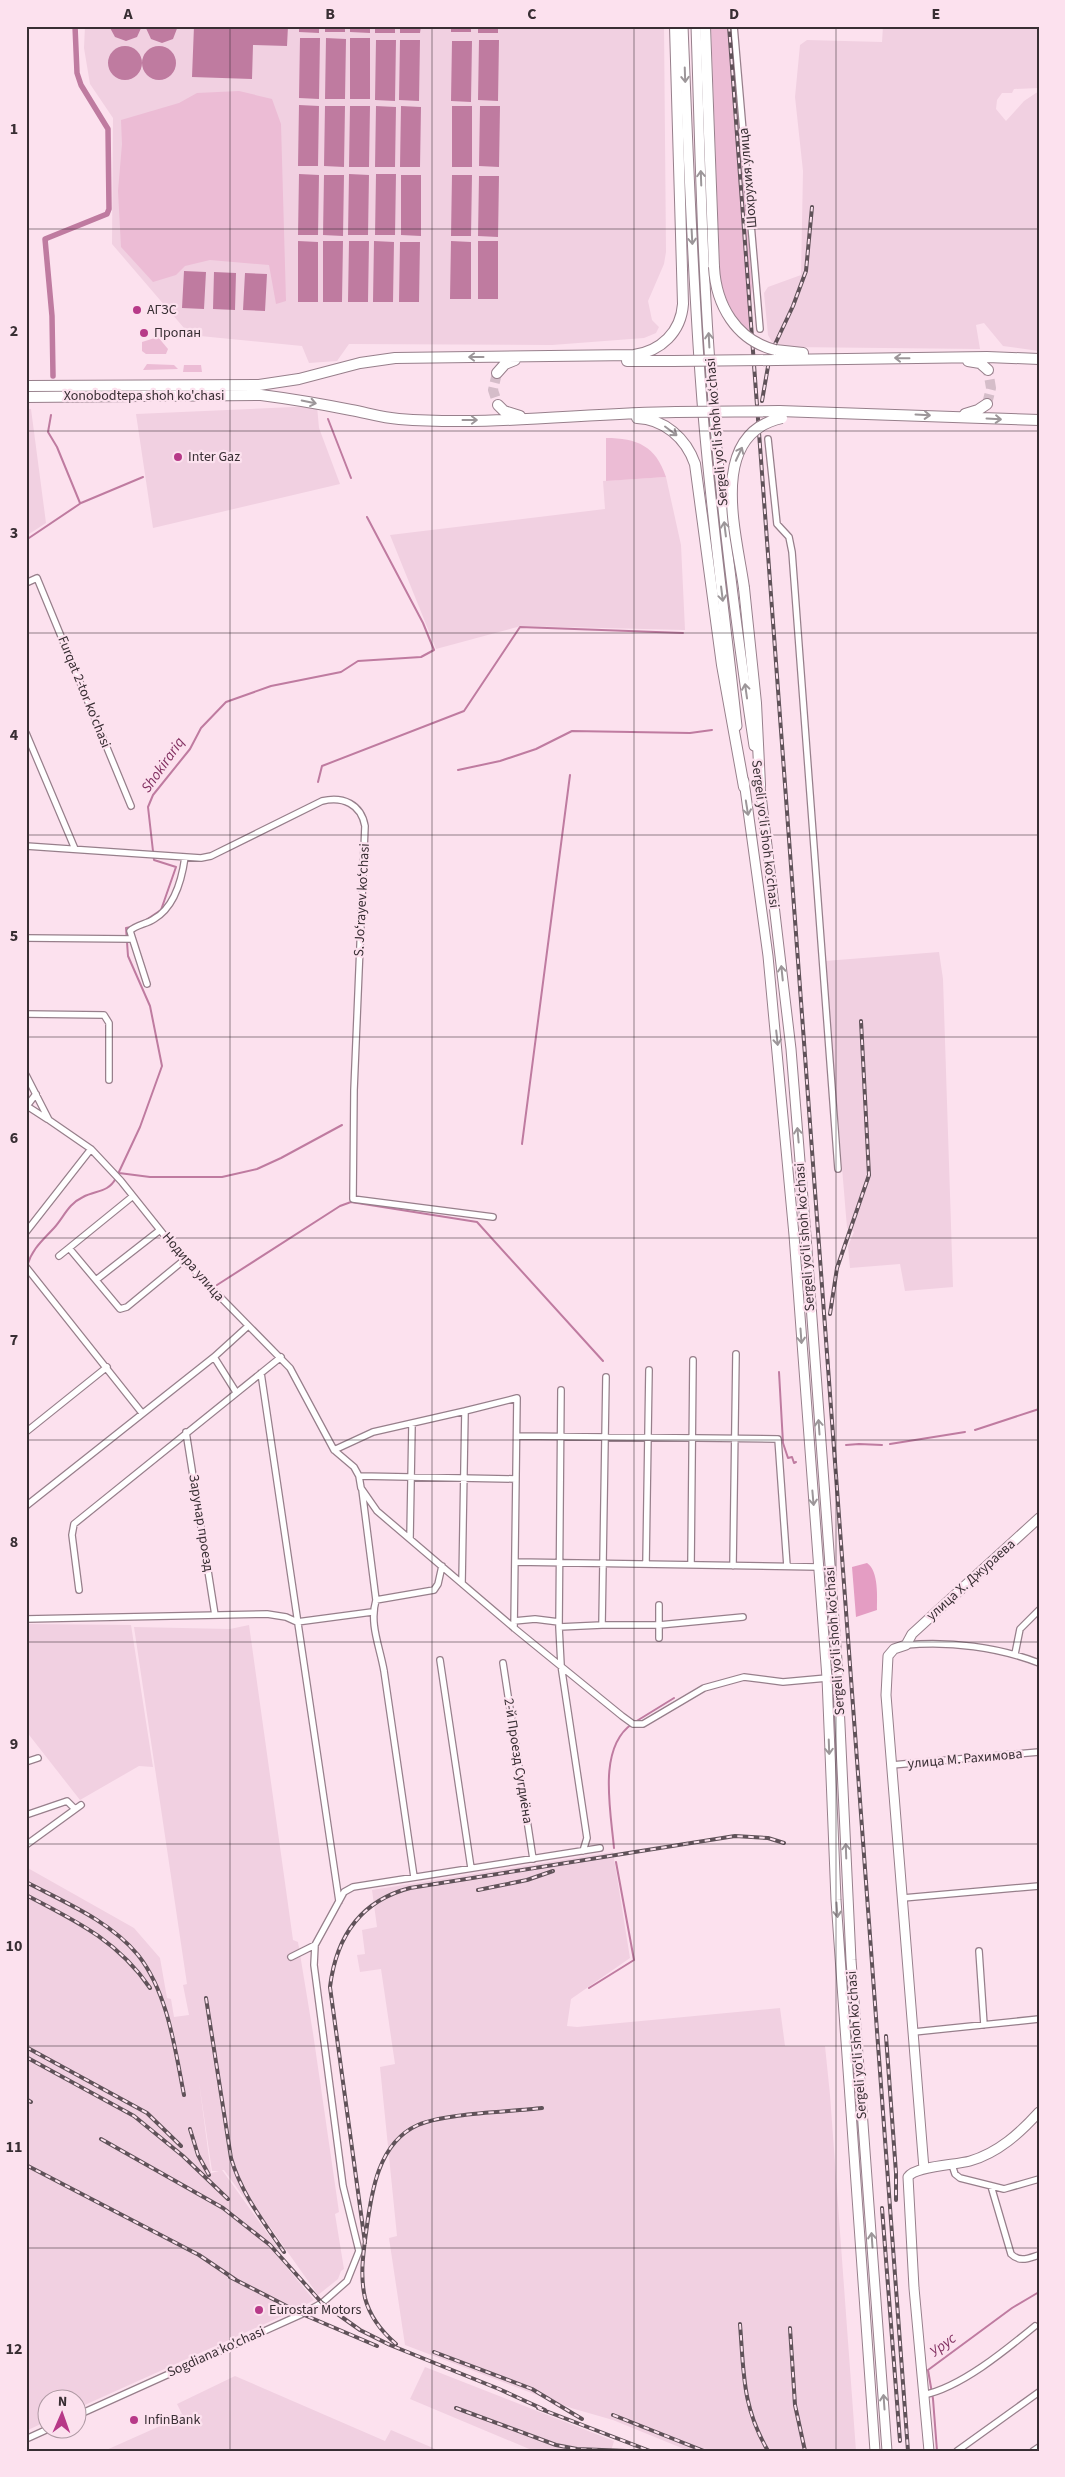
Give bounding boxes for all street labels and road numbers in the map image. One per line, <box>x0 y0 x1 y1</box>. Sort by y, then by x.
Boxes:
street label: Шохрухия улица <box>734 127 762 229</box>
street label: Sergeli yo‘li shoh ko‘chasi <box>701 357 733 507</box>
street label: Xonobodtepa shoh ko'chasi <box>64 386 224 406</box>
street label: Furqat 2-tor ko'chasi <box>52 633 116 751</box>
street label: Sergeli yo‘li shoh ko‘chasi <box>746 759 784 909</box>
street label: S. Joʻrayev koʻchasi <box>349 843 375 957</box>
street label: Sergeli yo‘li shoh ko‘chasi <box>790 1162 820 1312</box>
street label: Нодира улица <box>157 1228 229 1306</box>
street label: Зарунар проезд <box>183 1473 219 1574</box>
street label: улица Х. Джураева <box>922 1535 1020 1625</box>
street label: Sergeli yo‘li shoh ko‘chasi <box>820 1566 850 1716</box>
street label: 2-й Проезд Сугдиёна <box>498 1697 538 1825</box>
street label: улица М. Рахимова <box>907 1744 1023 1774</box>
street label: Sergeli yo‘li shoh ko‘chasi <box>842 1970 872 2120</box>
street label: Sogdiana ko'chasi <box>164 2322 268 2382</box>

